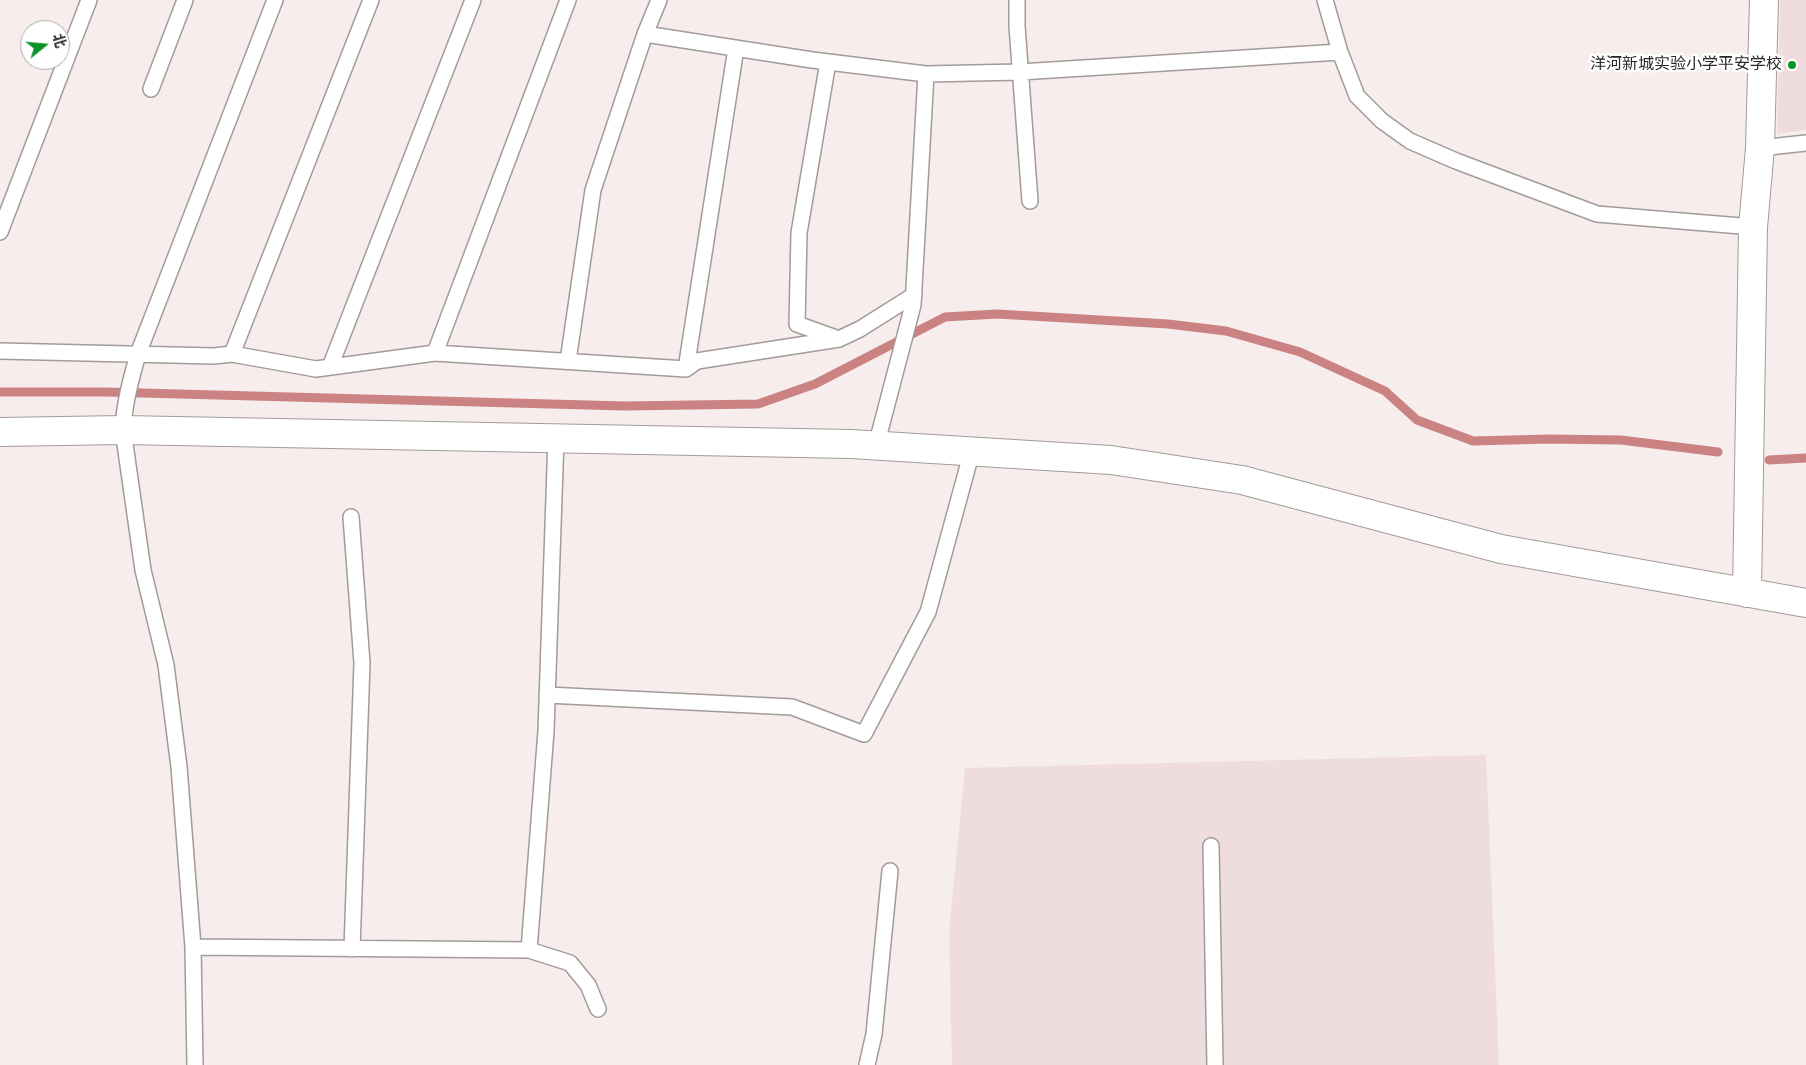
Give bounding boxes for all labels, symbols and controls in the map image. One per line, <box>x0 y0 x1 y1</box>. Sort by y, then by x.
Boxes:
north arrow <box>20 20 70 70</box>
text: 北 <box>49 32 69 50</box>
place label: 洋河新城实验小学平安学校 <box>1590 55 1782 75</box>
marker: 洋河新城实验小学平安学校 <box>1786 59 1798 71</box>

